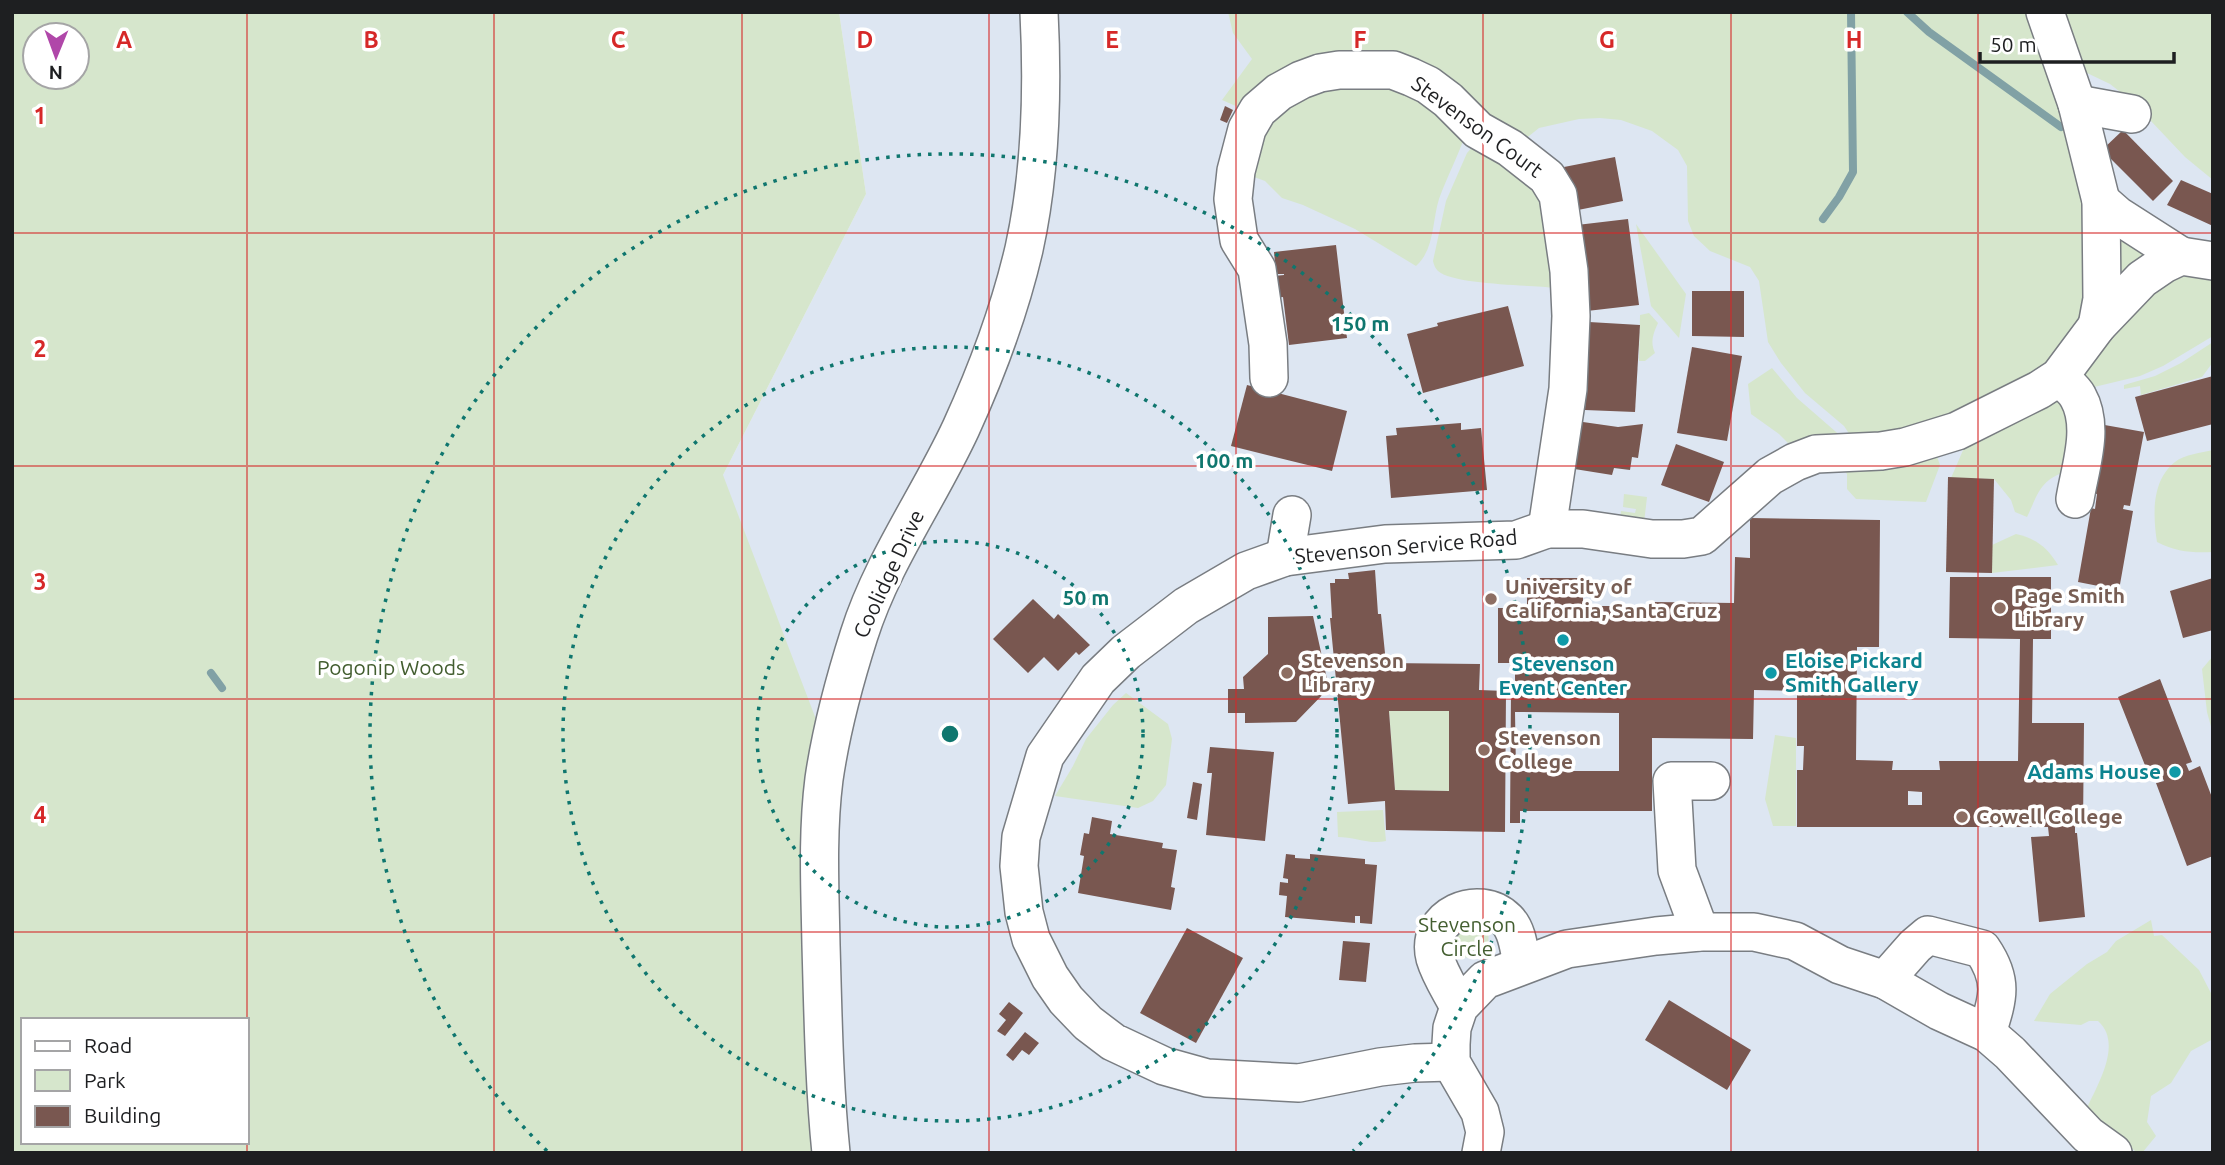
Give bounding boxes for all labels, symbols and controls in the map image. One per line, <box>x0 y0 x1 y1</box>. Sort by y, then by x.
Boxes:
north arrow <box>21 21 91 91</box>
scale bar <box>1980 21 2174 65</box>
text: A <box>116 27 132 52</box>
text: B <box>363 27 379 52</box>
text: C <box>611 27 626 52</box>
text: D <box>857 27 873 52</box>
text: E <box>1105 27 1119 52</box>
text: F <box>1354 27 1367 52</box>
text: G <box>1599 27 1615 52</box>
text: H <box>1846 27 1862 52</box>
text: 50 m <box>1990 32 2037 56</box>
text: N <box>48 62 63 84</box>
street label: Stevenson Court <box>1407 71 1548 182</box>
text: 1 <box>34 103 46 128</box>
text: 150 m <box>1331 311 1389 335</box>
text: 2 <box>34 336 46 361</box>
text: 100 m <box>1195 448 1253 472</box>
street label: Coolidge Drive <box>848 506 928 641</box>
street label: Stevenson Service Road <box>1293 524 1518 568</box>
text: 3 <box>34 569 46 594</box>
place label: University of California, Santa Cruz <box>1505 574 1717 622</box>
place label: Page Smith Library <box>2014 583 2125 631</box>
text: 50 m <box>1063 585 1109 609</box>
marker: University of California, Santa Cruz <box>1483 591 1499 607</box>
marker: Page Smith Library <box>1992 600 2008 616</box>
marker: Stevenson Event Center <box>1555 632 1571 648</box>
place label: Stevenson Library <box>1301 648 1404 696</box>
place label: Eloise Pickard Smith Gallery <box>1785 648 1923 696</box>
place label: Stevenson Event Center <box>1499 651 1628 699</box>
park label: Pogonip Woods <box>317 655 465 679</box>
marker: Stevenson Library <box>1279 665 1295 681</box>
marker: Eloise Pickard Smith Gallery <box>1763 665 1779 681</box>
centre of rings <box>938 722 962 746</box>
place label: Stevenson College <box>1498 725 1601 773</box>
marker: Stevenson College <box>1476 742 1492 758</box>
place label: Adams House <box>2027 759 2161 783</box>
marker: Adams House <box>2167 764 2183 780</box>
text: 4 <box>34 802 47 827</box>
place label: Cowell College <box>1976 804 2123 828</box>
marker: Cowell College <box>1954 809 1970 825</box>
park label: Stevenson Circle <box>1418 912 1516 960</box>
legend <box>21 1018 248 1144</box>
text: Road <box>84 1033 132 1057</box>
text: Park <box>84 1068 126 1092</box>
text: Building <box>84 1103 161 1127</box>

